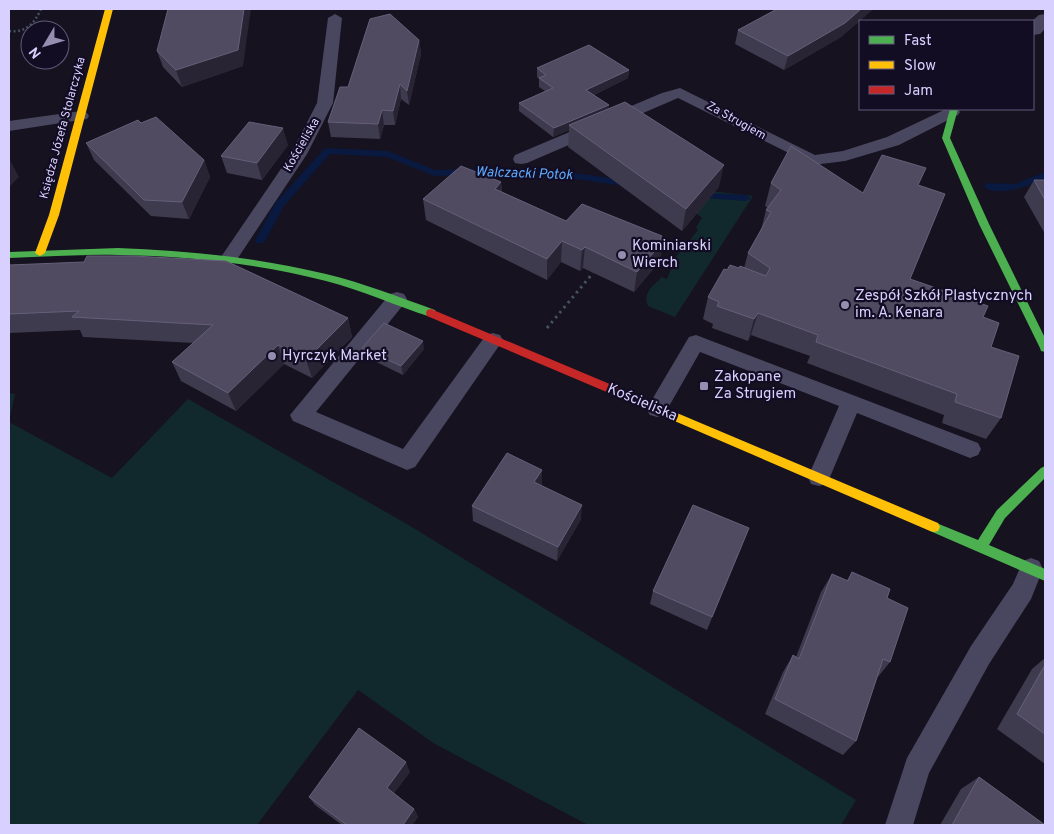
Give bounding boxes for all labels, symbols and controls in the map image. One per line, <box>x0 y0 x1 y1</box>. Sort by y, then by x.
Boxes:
north arrow <box>20 20 70 70</box>
legend <box>859 20 1034 110</box>
text: Fast <box>904 32 932 51</box>
text: N <box>26 43 46 61</box>
street label: Księdza Józefa Stolarczyka <box>36 55 90 201</box>
text: Slow <box>904 57 936 76</box>
text: Jam <box>904 82 933 101</box>
street label: Za Strugiem <box>703 98 769 144</box>
street label: Kościeliska <box>280 115 324 175</box>
water label: Walczacki Potok <box>475 164 574 184</box>
place label: Kominiarski Wierch <box>632 237 711 273</box>
marker: Kominiarski Wierch <box>616 249 628 261</box>
place label: Zespół Szkół Plastycznych im. A. Kenara <box>855 287 1032 323</box>
marker: Zespół Szkół Plastycznych im. A. Kenara <box>839 299 851 311</box>
place label: Hyrczyk Market <box>282 347 387 366</box>
marker: Hyrczyk Market <box>266 350 278 362</box>
place label: Zakopane Za Strugiem <box>714 368 796 404</box>
street label: Kościeliska <box>604 380 680 426</box>
marker: Zakopane Za Strugiem <box>698 380 710 392</box>

